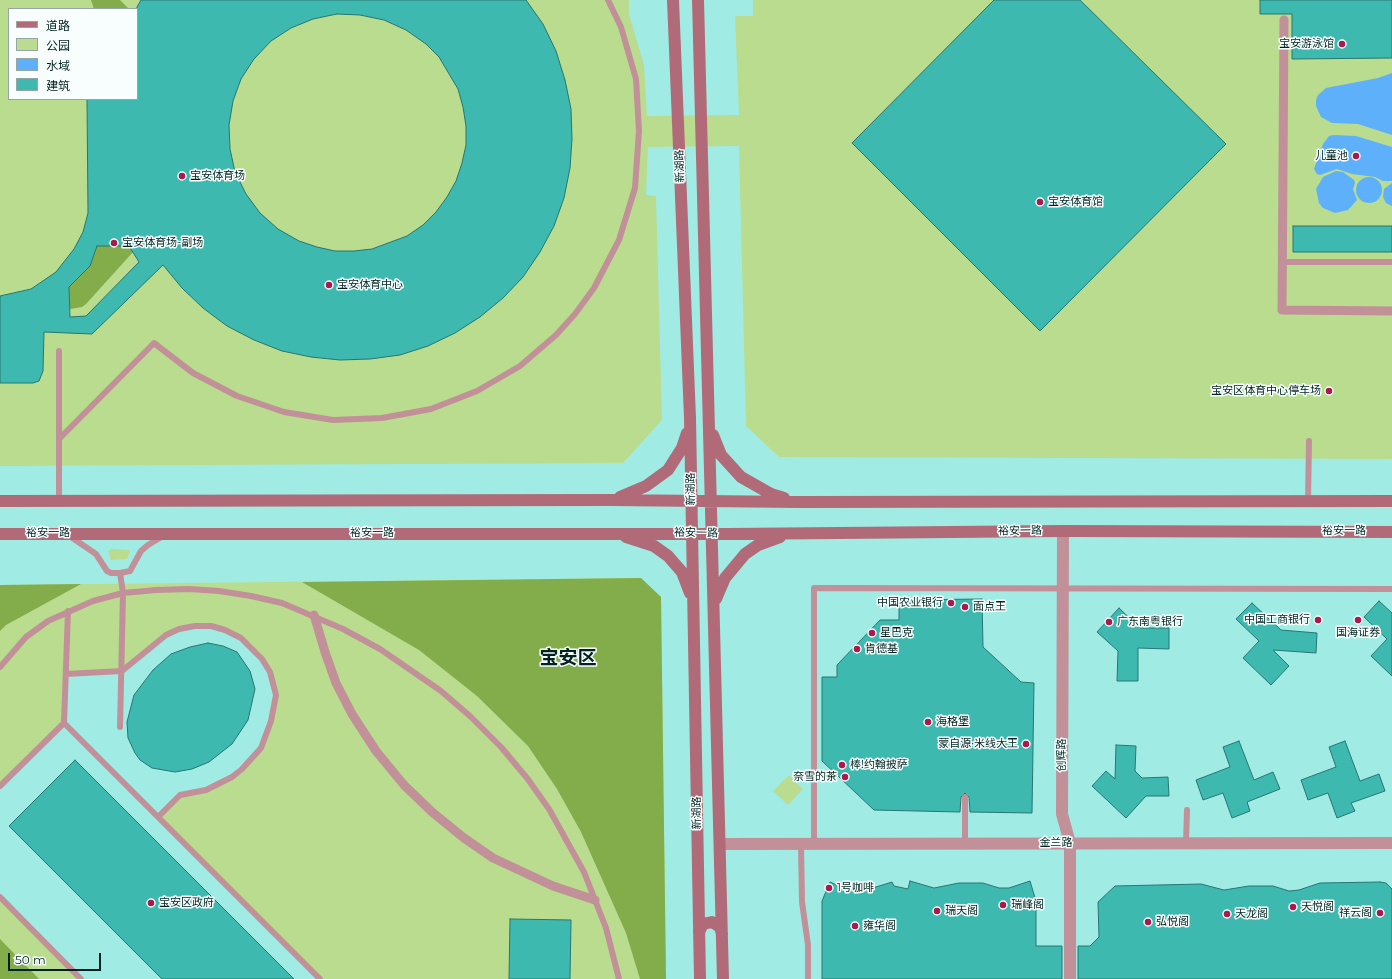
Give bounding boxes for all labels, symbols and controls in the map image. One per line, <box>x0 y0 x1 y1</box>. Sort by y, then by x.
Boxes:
legend <box>8 8 138 100</box>
text: 道路 <box>46 18 70 33</box>
place label: 宝安游泳馆 <box>1279 37 1334 51</box>
text: 公园 <box>46 38 70 53</box>
marker: 宝安游泳馆 <box>1337 39 1347 49</box>
text: 水域 <box>46 58 70 73</box>
text: 建筑 <box>46 78 70 93</box>
street label: 新湖路 <box>673 149 687 183</box>
place label: 儿童池 <box>1315 149 1348 163</box>
marker: 儿童池 <box>1351 151 1361 161</box>
place label: 宝安体育场 <box>190 169 245 183</box>
marker: 宝安体育场 <box>177 171 187 181</box>
place label: 宝安体育馆 <box>1048 195 1103 209</box>
marker: 宝安体育馆 <box>1035 197 1045 207</box>
place label: 宝安体育场-副场 <box>122 236 203 250</box>
marker: 宝安体育场-副场 <box>109 238 119 248</box>
place label: 宝安体育中心 <box>337 278 403 292</box>
marker: 宝安体育中心 <box>324 280 334 290</box>
place label: 宝安区体育中心停车场 <box>1211 384 1321 398</box>
marker: 宝安区体育中心停车场 <box>1324 386 1334 396</box>
street label: 新湖路 <box>684 472 698 506</box>
street label: 裕安一路 <box>998 524 1042 538</box>
street label: 裕安一路 <box>1322 524 1366 538</box>
street label: 裕安一路 <box>26 526 70 540</box>
street label: 裕安一路 <box>350 526 394 540</box>
street label: 裕安一路 <box>674 526 718 540</box>
place label: 中国农业银行 <box>877 596 943 610</box>
marker: 中国农业银行 <box>946 598 956 608</box>
place label: 面点王 <box>973 600 1006 614</box>
marker: 面点王 <box>960 602 970 612</box>
place label: 中国工商银行 <box>1244 613 1310 627</box>
place label: 广东南粤银行 <box>1117 615 1183 629</box>
marker: 中国工商银行 <box>1313 615 1323 625</box>
marker: 国海证券 <box>1353 615 1363 625</box>
marker: 广东南粤银行 <box>1104 617 1114 627</box>
place label: 星巴克 <box>880 626 913 640</box>
place label: 国海证券 <box>1336 626 1380 640</box>
marker: 星巴克 <box>867 628 877 638</box>
place label: 肯德基 <box>865 642 898 656</box>
marker: 肯德基 <box>852 644 862 654</box>
district label: 宝安区 <box>540 647 596 669</box>
place label: 海格堡 <box>936 715 969 729</box>
marker: 海格堡 <box>923 717 933 727</box>
place label: 蒙自源·米线大王 <box>938 737 1018 751</box>
marker: 蒙自源·米线大王 <box>1021 739 1031 749</box>
street label: 创辉路 <box>1055 739 1069 771</box>
place label: 棒!约翰披萨 <box>850 758 908 772</box>
marker: 棒!约翰披萨 <box>837 760 847 770</box>
place label: 奈雪的茶 <box>793 770 837 784</box>
marker: 奈雪的茶 <box>840 772 850 782</box>
street label: 新湖路 <box>690 796 704 830</box>
street label: 金兰路 <box>1040 836 1072 850</box>
place label: 1号咖啡 <box>837 881 874 895</box>
marker: 1号咖啡 <box>824 883 834 893</box>
place label: 宝安区政府 <box>159 896 214 910</box>
marker: 宝安区政府 <box>146 898 156 908</box>
place label: 瑞峰阁 <box>1011 898 1044 912</box>
marker: 瑞峰阁 <box>998 900 1008 910</box>
place label: 天悦阁 <box>1301 900 1334 914</box>
marker: 天悦阁 <box>1288 902 1298 912</box>
place label: 瑞天阁 <box>945 904 978 918</box>
marker: 瑞天阁 <box>932 906 942 916</box>
place label: 祥云阁 <box>1339 906 1372 920</box>
place label: 天龙阁 <box>1235 907 1268 921</box>
marker: 祥云阁 <box>1375 908 1385 918</box>
marker: 天龙阁 <box>1222 909 1232 919</box>
place label: 弘悦阁 <box>1156 915 1189 929</box>
marker: 弘悦阁 <box>1143 917 1153 927</box>
place label: 雍华阁 <box>863 919 896 933</box>
marker: 雍华阁 <box>850 921 860 931</box>
scale bar <box>10 945 103 971</box>
text: 50 m <box>15 952 46 967</box>

